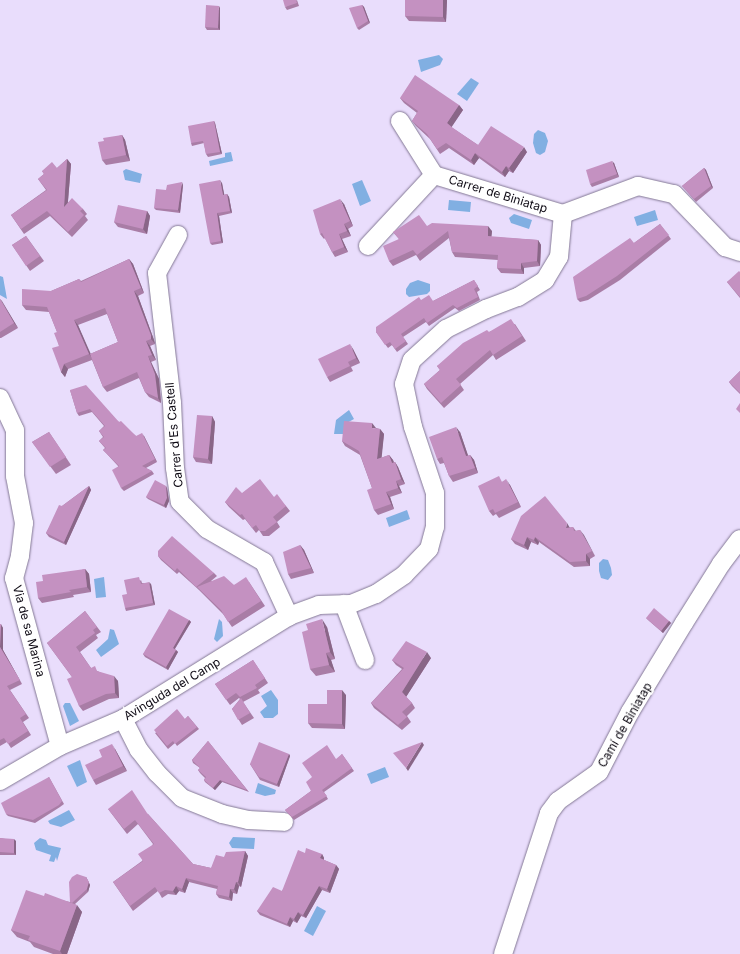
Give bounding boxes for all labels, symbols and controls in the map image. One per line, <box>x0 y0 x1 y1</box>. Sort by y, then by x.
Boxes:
street label: Carrer de Biniatap <box>447 172 549 216</box>
street label: Carrer d'Es Castell <box>162 382 186 488</box>
street label: Via de sa Marina <box>10 584 48 678</box>
street label: Avinguda del Camp <box>121 654 223 724</box>
street label: Camí de Biniatap <box>595 680 655 770</box>

